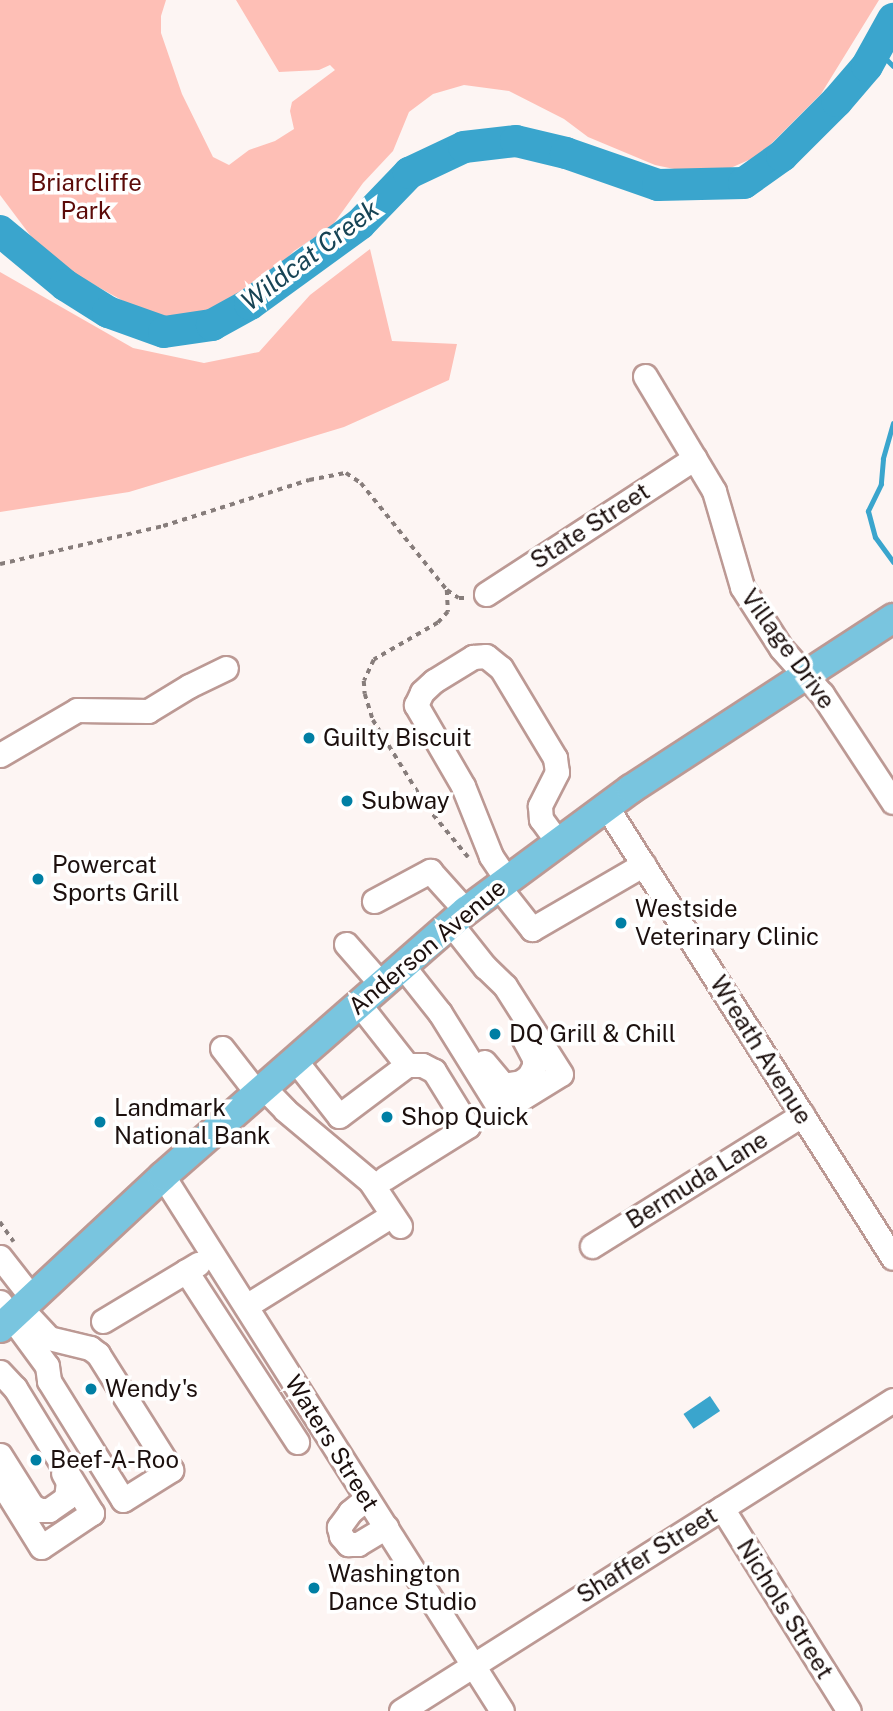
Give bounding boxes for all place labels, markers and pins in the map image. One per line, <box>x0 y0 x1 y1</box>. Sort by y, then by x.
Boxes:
place label: Guilty Biscuit <box>323 724 472 752</box>
marker: Guilty Biscuit <box>301 730 317 746</box>
place label: Subway <box>361 787 449 815</box>
marker: Subway <box>339 793 355 809</box>
place label: Powercat Sports Grill <box>52 851 180 907</box>
marker: Powercat Sports Grill <box>30 871 46 887</box>
place label: Westside Veterinary Clinic <box>635 895 819 951</box>
marker: Westside Veterinary Clinic <box>613 915 629 931</box>
place label: DQ Grill & Chill <box>509 1020 676 1048</box>
marker: DQ Grill & Chill <box>487 1026 503 1042</box>
place label: Landmark National Bank <box>114 1094 270 1150</box>
place label: Shop Quick <box>401 1103 529 1131</box>
marker: Shop Quick <box>379 1109 395 1125</box>
marker: Landmark National Bank <box>92 1114 108 1130</box>
place label: Wendy's <box>105 1375 198 1403</box>
marker: Wendy's <box>83 1381 99 1397</box>
place label: Beef-A-Roo <box>50 1446 179 1474</box>
marker: Beef-A-Roo <box>28 1452 44 1468</box>
place label: Washington Dance Studio <box>328 1560 477 1616</box>
marker: Washington Dance Studio <box>306 1580 322 1596</box>

